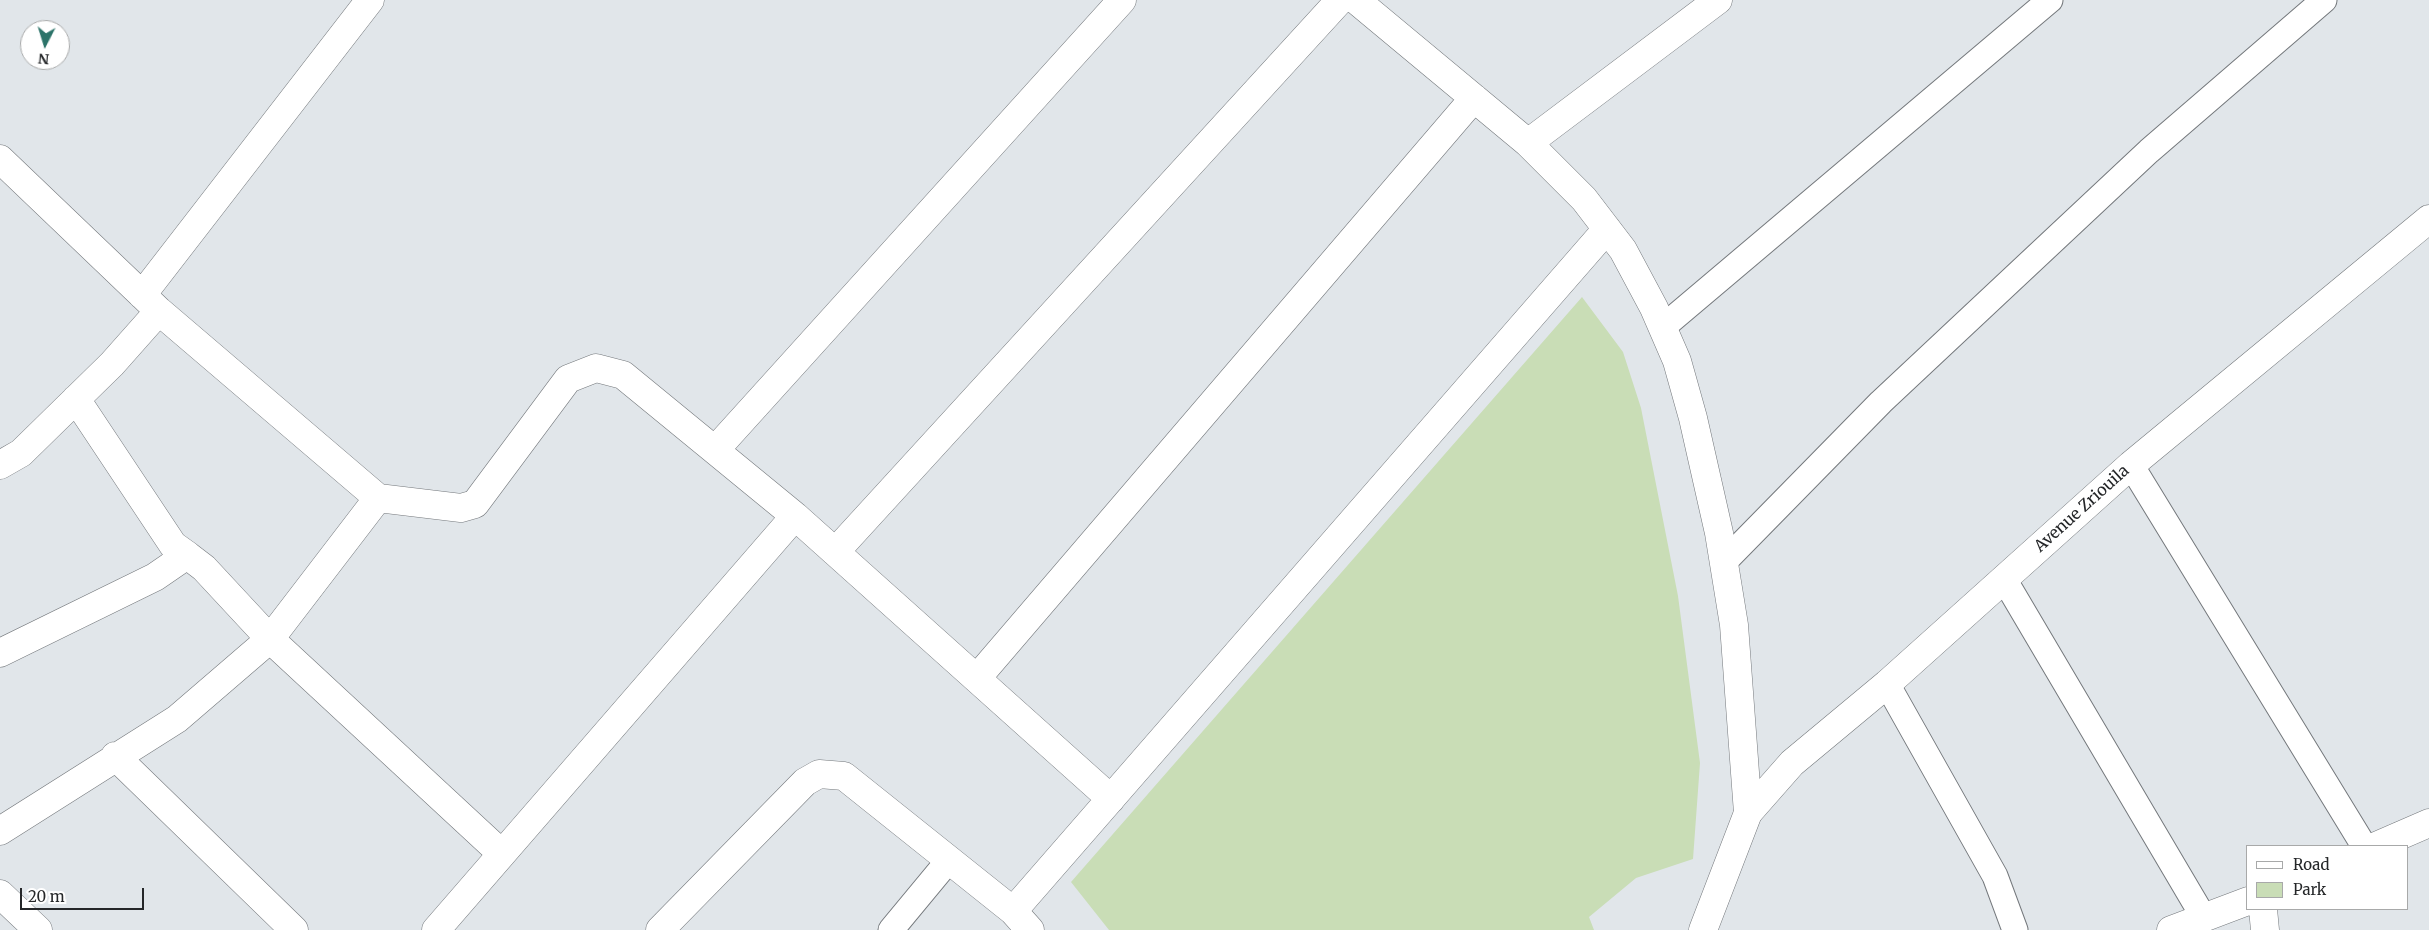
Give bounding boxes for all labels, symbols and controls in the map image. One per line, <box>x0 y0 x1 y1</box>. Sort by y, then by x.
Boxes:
north arrow <box>20 20 70 70</box>
text: N <box>37 49 50 68</box>
street label: Avenue Zriouila <box>2031 462 2133 556</box>
legend <box>2246 845 2409 910</box>
text: Road <box>2293 855 2329 874</box>
scale bar <box>22 878 146 910</box>
text: Park <box>2293 880 2326 899</box>
text: 20 m <box>28 887 65 906</box>

